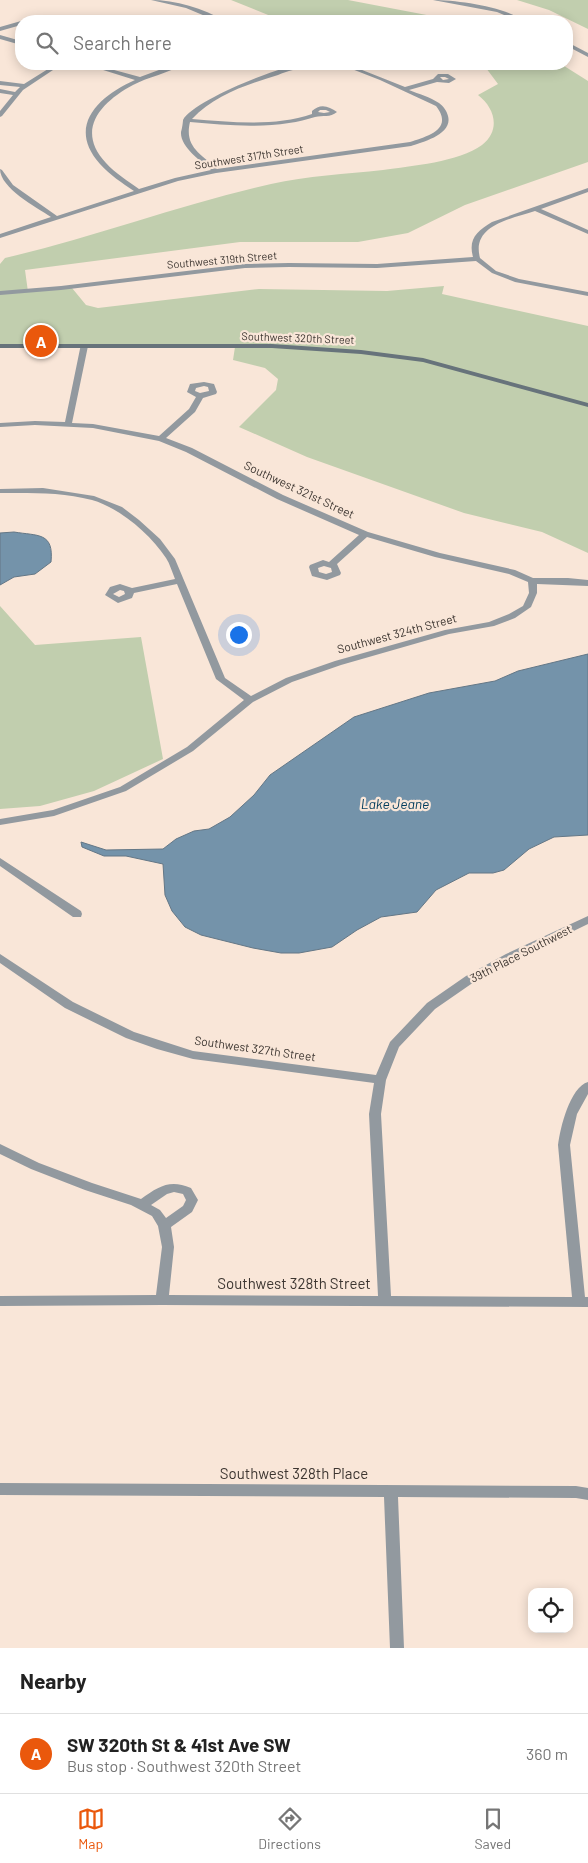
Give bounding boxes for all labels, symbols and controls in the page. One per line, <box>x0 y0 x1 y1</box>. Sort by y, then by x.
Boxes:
search box <box>15 15 573 70</box>
icon: search <box>33 29 61 57</box>
text: Search here <box>73 31 172 54</box>
street label: Southwest 317th Street <box>194 141 304 172</box>
street label: Southwest 319th Street <box>166 248 278 271</box>
pin: A <box>25 322 57 360</box>
street label: Southwest 320th Street <box>241 329 355 346</box>
street label: Southwest 321st Street <box>242 457 357 521</box>
street label: Southwest 324th Street <box>335 610 458 656</box>
your location <box>226 622 252 648</box>
water label: Lake Jeane <box>361 795 429 812</box>
street label: 39th Place Southwest <box>467 921 574 985</box>
street label: Southwest 327th Street <box>194 1033 317 1063</box>
street label: Southwest 328th Street <box>217 1274 371 1292</box>
street label: Southwest 328th Place <box>220 1464 368 1482</box>
map controls <box>528 1588 573 1633</box>
button: locate <box>528 1588 573 1633</box>
text: Nearby <box>20 1668 86 1693</box>
text: SW 320th St & 41st Ave SW <box>67 1733 291 1756</box>
text: A <box>31 1744 41 1763</box>
text: 360 m <box>526 1744 568 1763</box>
text: Bus stop · Southwest 320th Street <box>67 1756 301 1775</box>
tab: Map <box>77 1805 105 1852</box>
tab: Directions <box>258 1805 321 1852</box>
tab: Saved <box>474 1805 511 1852</box>

